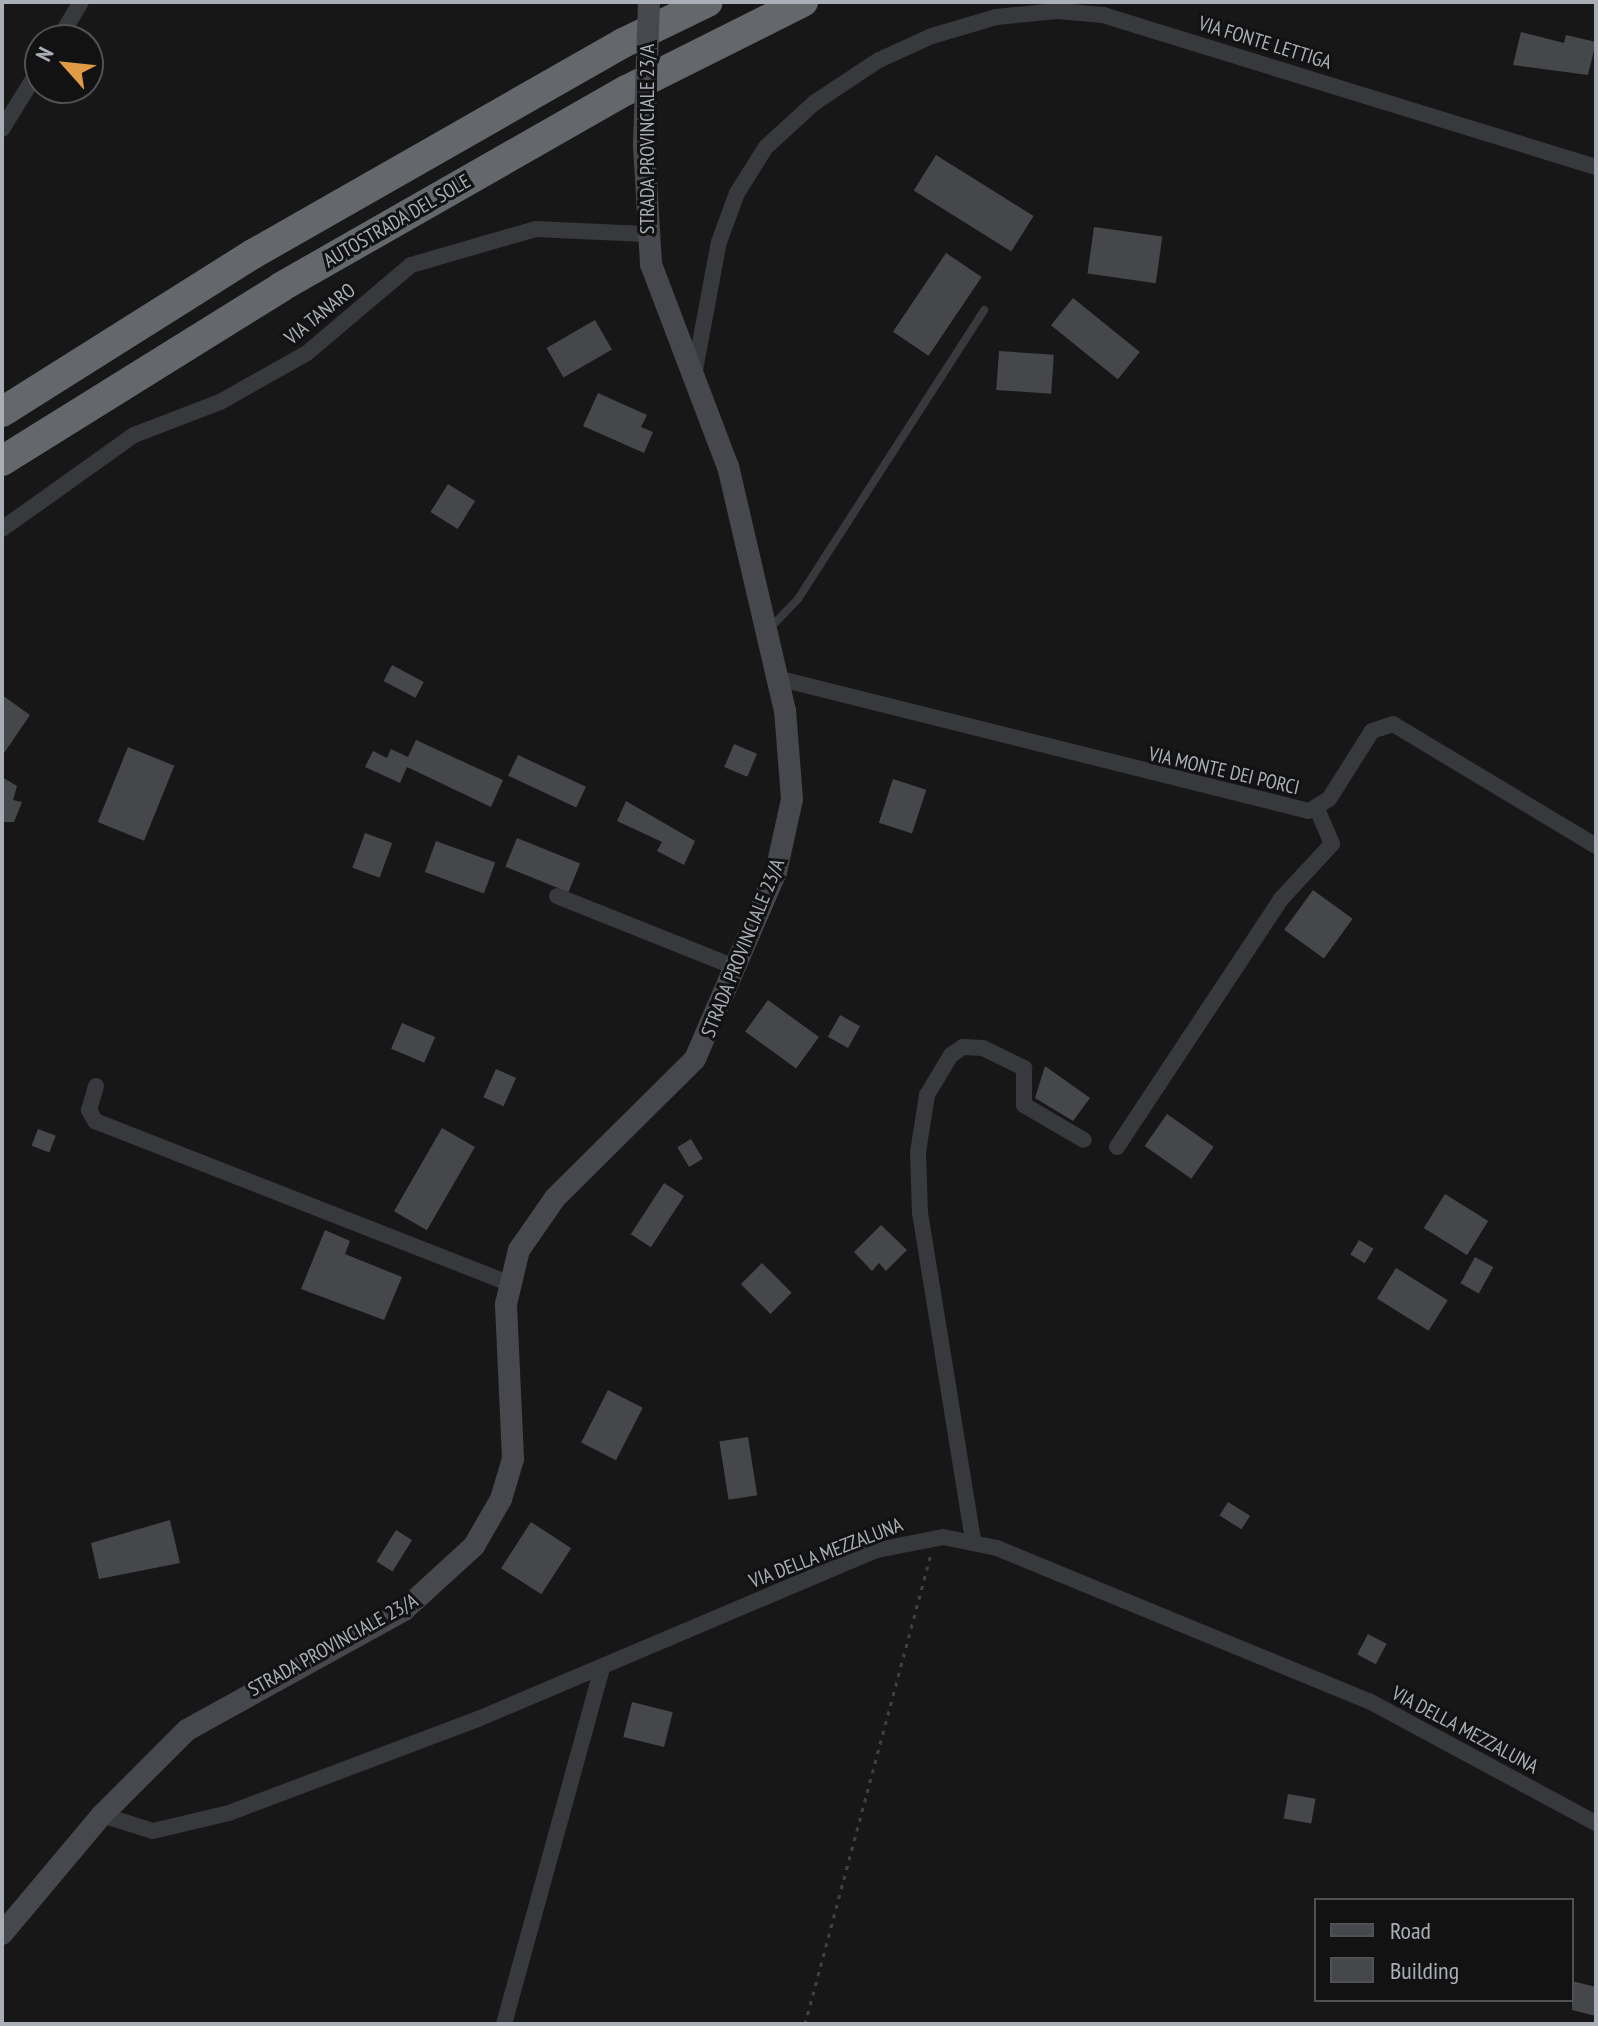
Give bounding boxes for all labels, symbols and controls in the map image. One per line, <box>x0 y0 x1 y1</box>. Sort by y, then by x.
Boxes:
street label: VIA FONTE LETTIGA <box>1195 11 1335 75</box>
north arrow <box>24 24 104 104</box>
text: N <box>29 42 60 66</box>
street label: STRADA PROVINCIALE 23/A <box>635 44 659 234</box>
street label: AUTOSTRADA DEL SOLE <box>319 169 475 273</box>
street label: VIA TANARO <box>279 278 361 350</box>
street label: VIA MONTE DEI PORCI <box>1146 742 1302 800</box>
street label: STRADA PROVINCIALE 23/A <box>696 855 790 1041</box>
street label: VIA DELLA MEZZALUNA <box>745 1512 907 1594</box>
street label: STRADA PROVINCIALE 23/A <box>244 1588 422 1702</box>
street label: VIA DELLA MEZZALUNA <box>1387 1681 1543 1779</box>
legend <box>1314 1898 1574 2002</box>
text: Road <box>1390 1915 1431 1946</box>
text: Building <box>1390 1955 1459 1986</box>

